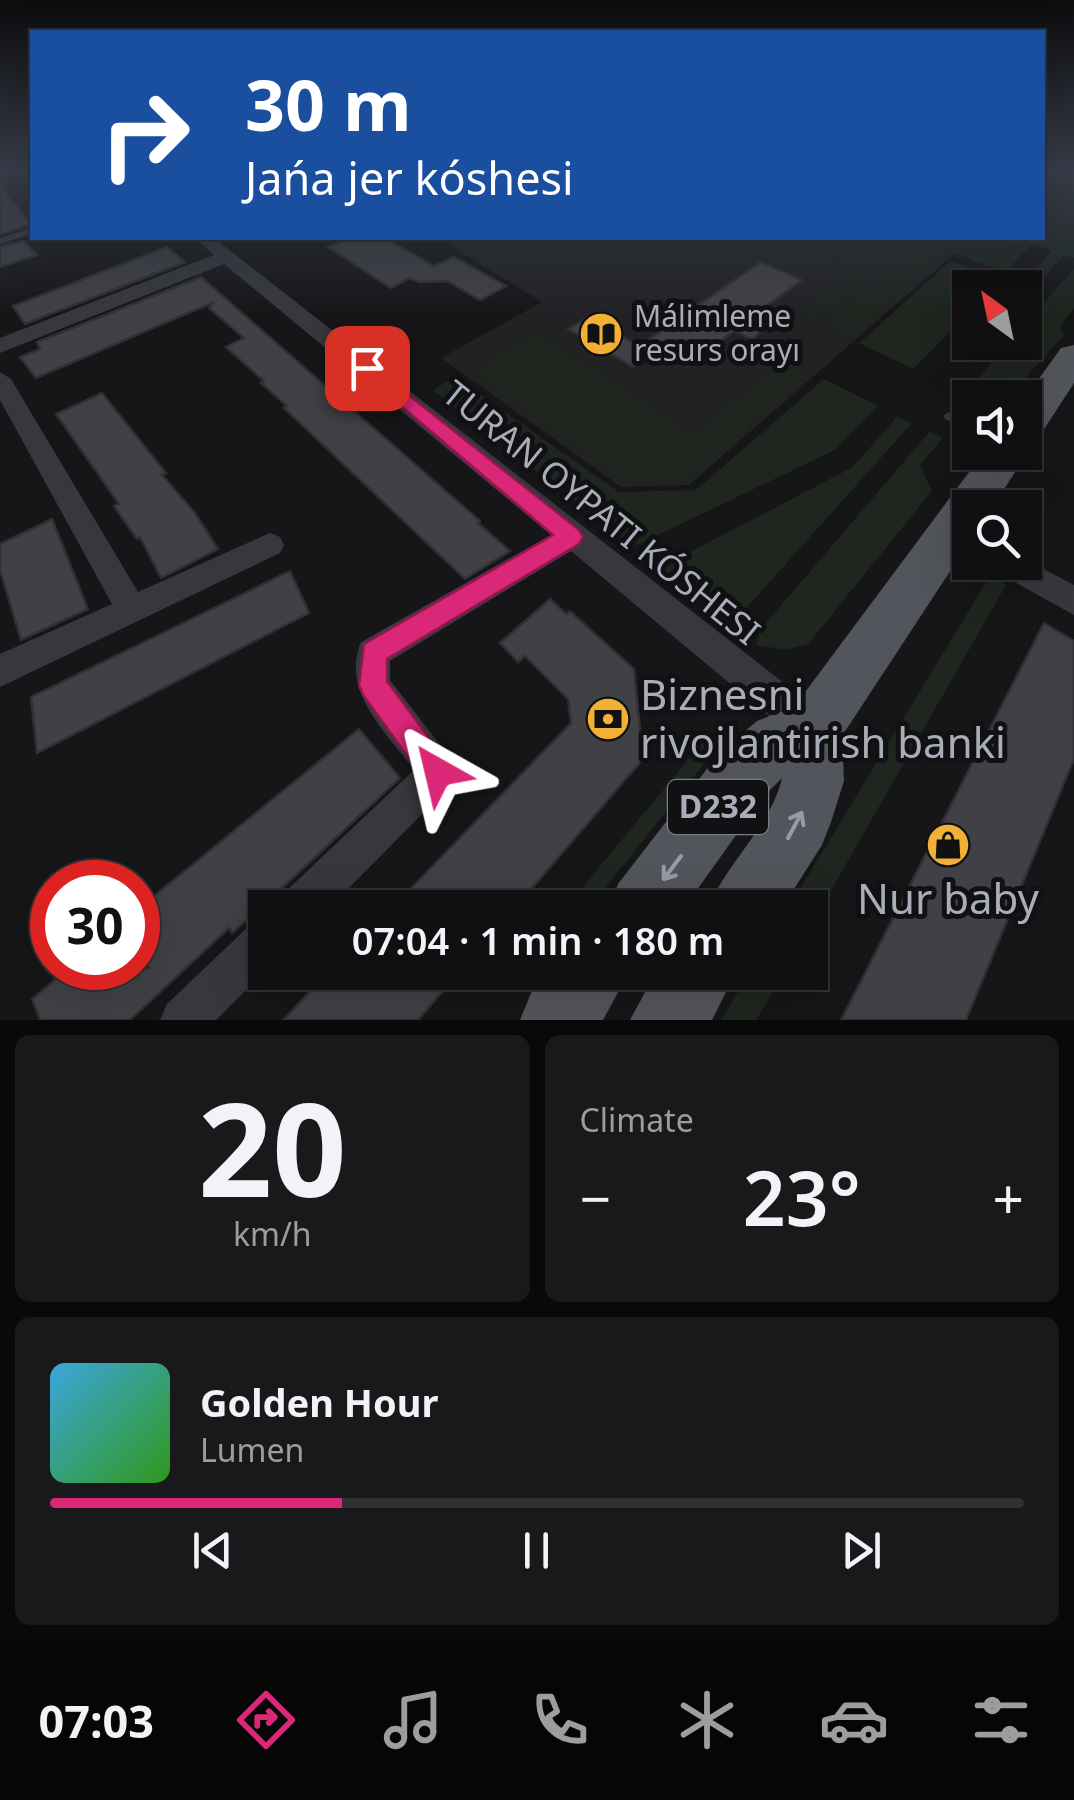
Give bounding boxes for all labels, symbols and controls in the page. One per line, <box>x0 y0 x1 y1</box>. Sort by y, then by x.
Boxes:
text: 30 m <box>245 56 412 152</box>
icon: right <box>80 70 210 200</box>
text: Jańa jer kóshesi <box>245 147 574 208</box>
north arrow <box>952 270 1042 360</box>
map controls <box>952 270 1042 580</box>
place label: Málimleme resurs orayı <box>634 295 800 370</box>
library icon: Málimleme resurs orayı <box>578 311 624 357</box>
pin <box>325 326 410 411</box>
icon: arrive <box>340 341 395 396</box>
street label: TURAN OYPATI KÓSHESI <box>433 369 770 655</box>
button: sound <box>952 380 1042 470</box>
button: search <box>952 490 1042 580</box>
place label: Biznesni rivojlantirish banki <box>640 665 1006 770</box>
bank icon: Biznesni rivojlantirish banki <box>585 696 631 742</box>
position arrow <box>386 720 490 824</box>
road number: D232 <box>668 780 768 834</box>
one-way arrow <box>785 811 805 841</box>
shop icon: Nur baby <box>925 822 971 868</box>
one-way arrow <box>661 854 682 881</box>
speed limit sign: 30 <box>30 860 160 990</box>
place label: Nur baby <box>857 869 1040 926</box>
text: 07:04 · 1 min · 180 m <box>352 914 724 966</box>
text: 20 <box>198 1058 347 1235</box>
text: Climate <box>580 1098 694 1141</box>
text: 23° <box>743 1146 861 1248</box>
text: − <box>580 1160 611 1235</box>
text: + <box>993 1160 1024 1235</box>
text: km/h <box>233 1212 312 1255</box>
text: Golden Hour <box>200 1376 438 1428</box>
text: Lumen <box>200 1428 304 1471</box>
icon: previous <box>185 1523 240 1578</box>
icon: pause <box>509 1523 564 1578</box>
icon: next <box>834 1523 889 1578</box>
icon: directions <box>231 1685 301 1755</box>
icon: music <box>378 1685 448 1755</box>
icon: phone <box>525 1685 595 1755</box>
icon: climate <box>672 1685 742 1755</box>
icon: car <box>819 1685 889 1755</box>
icon: filters <box>966 1685 1036 1755</box>
text: 07:03 <box>38 1690 154 1751</box>

